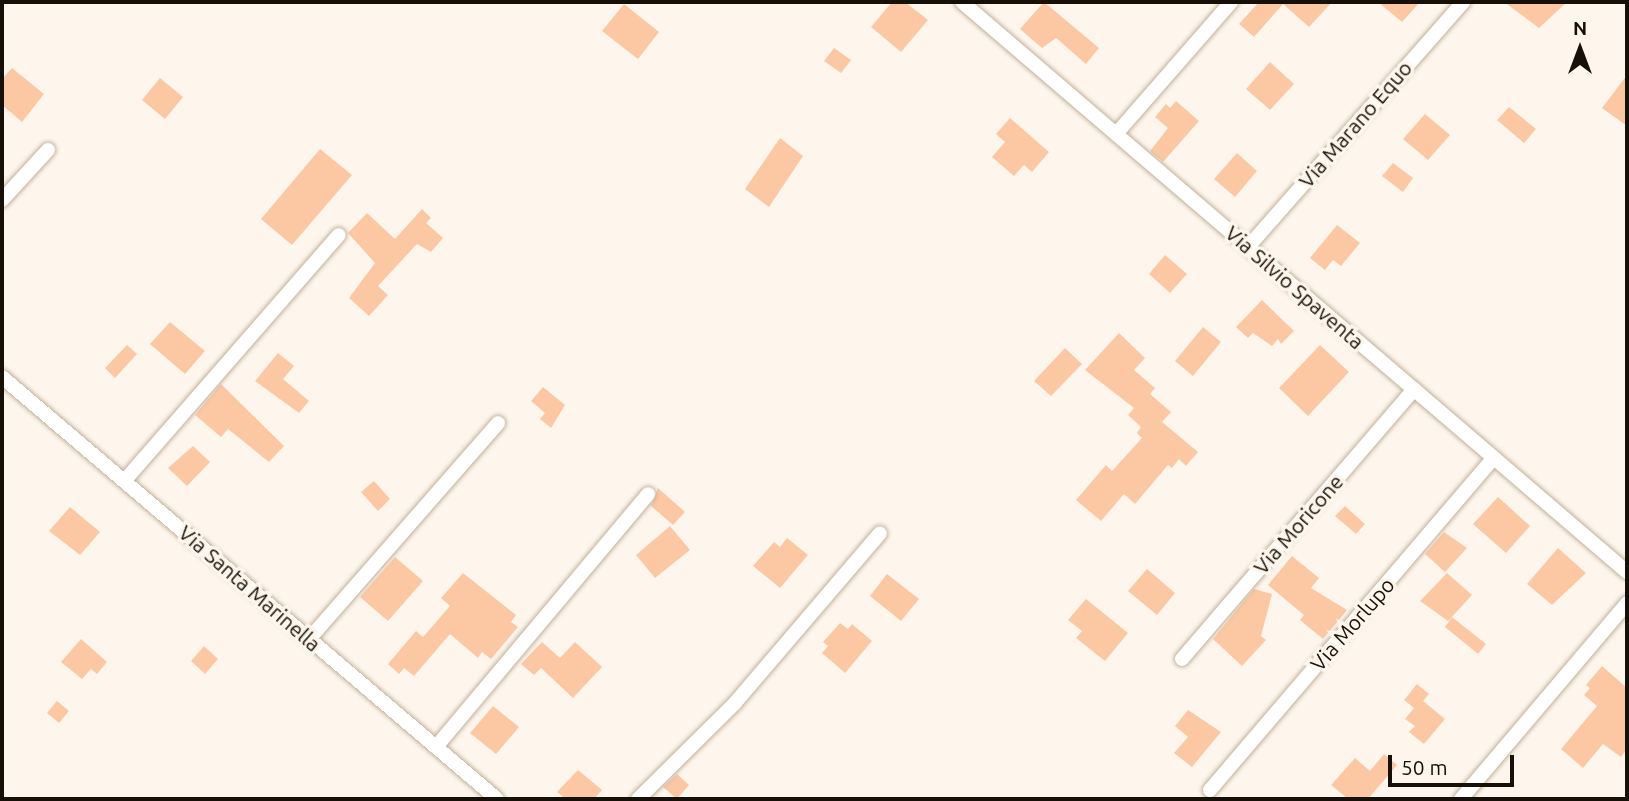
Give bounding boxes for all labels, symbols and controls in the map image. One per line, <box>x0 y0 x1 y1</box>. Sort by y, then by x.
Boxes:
north arrow <box>1545 14 1615 84</box>
text: N <box>1573 17 1587 39</box>
street label: Via Marano Equo <box>1293 55 1417 193</box>
street label: Via Silvio Spaventa <box>1220 220 1370 354</box>
street label: Via Moricone <box>1248 469 1348 579</box>
street label: Via Santa Marinella <box>174 519 326 657</box>
street label: Via Morlupo <box>1305 572 1399 676</box>
scale bar <box>1391 742 1517 786</box>
text: 50 m <box>1401 755 1448 779</box>

